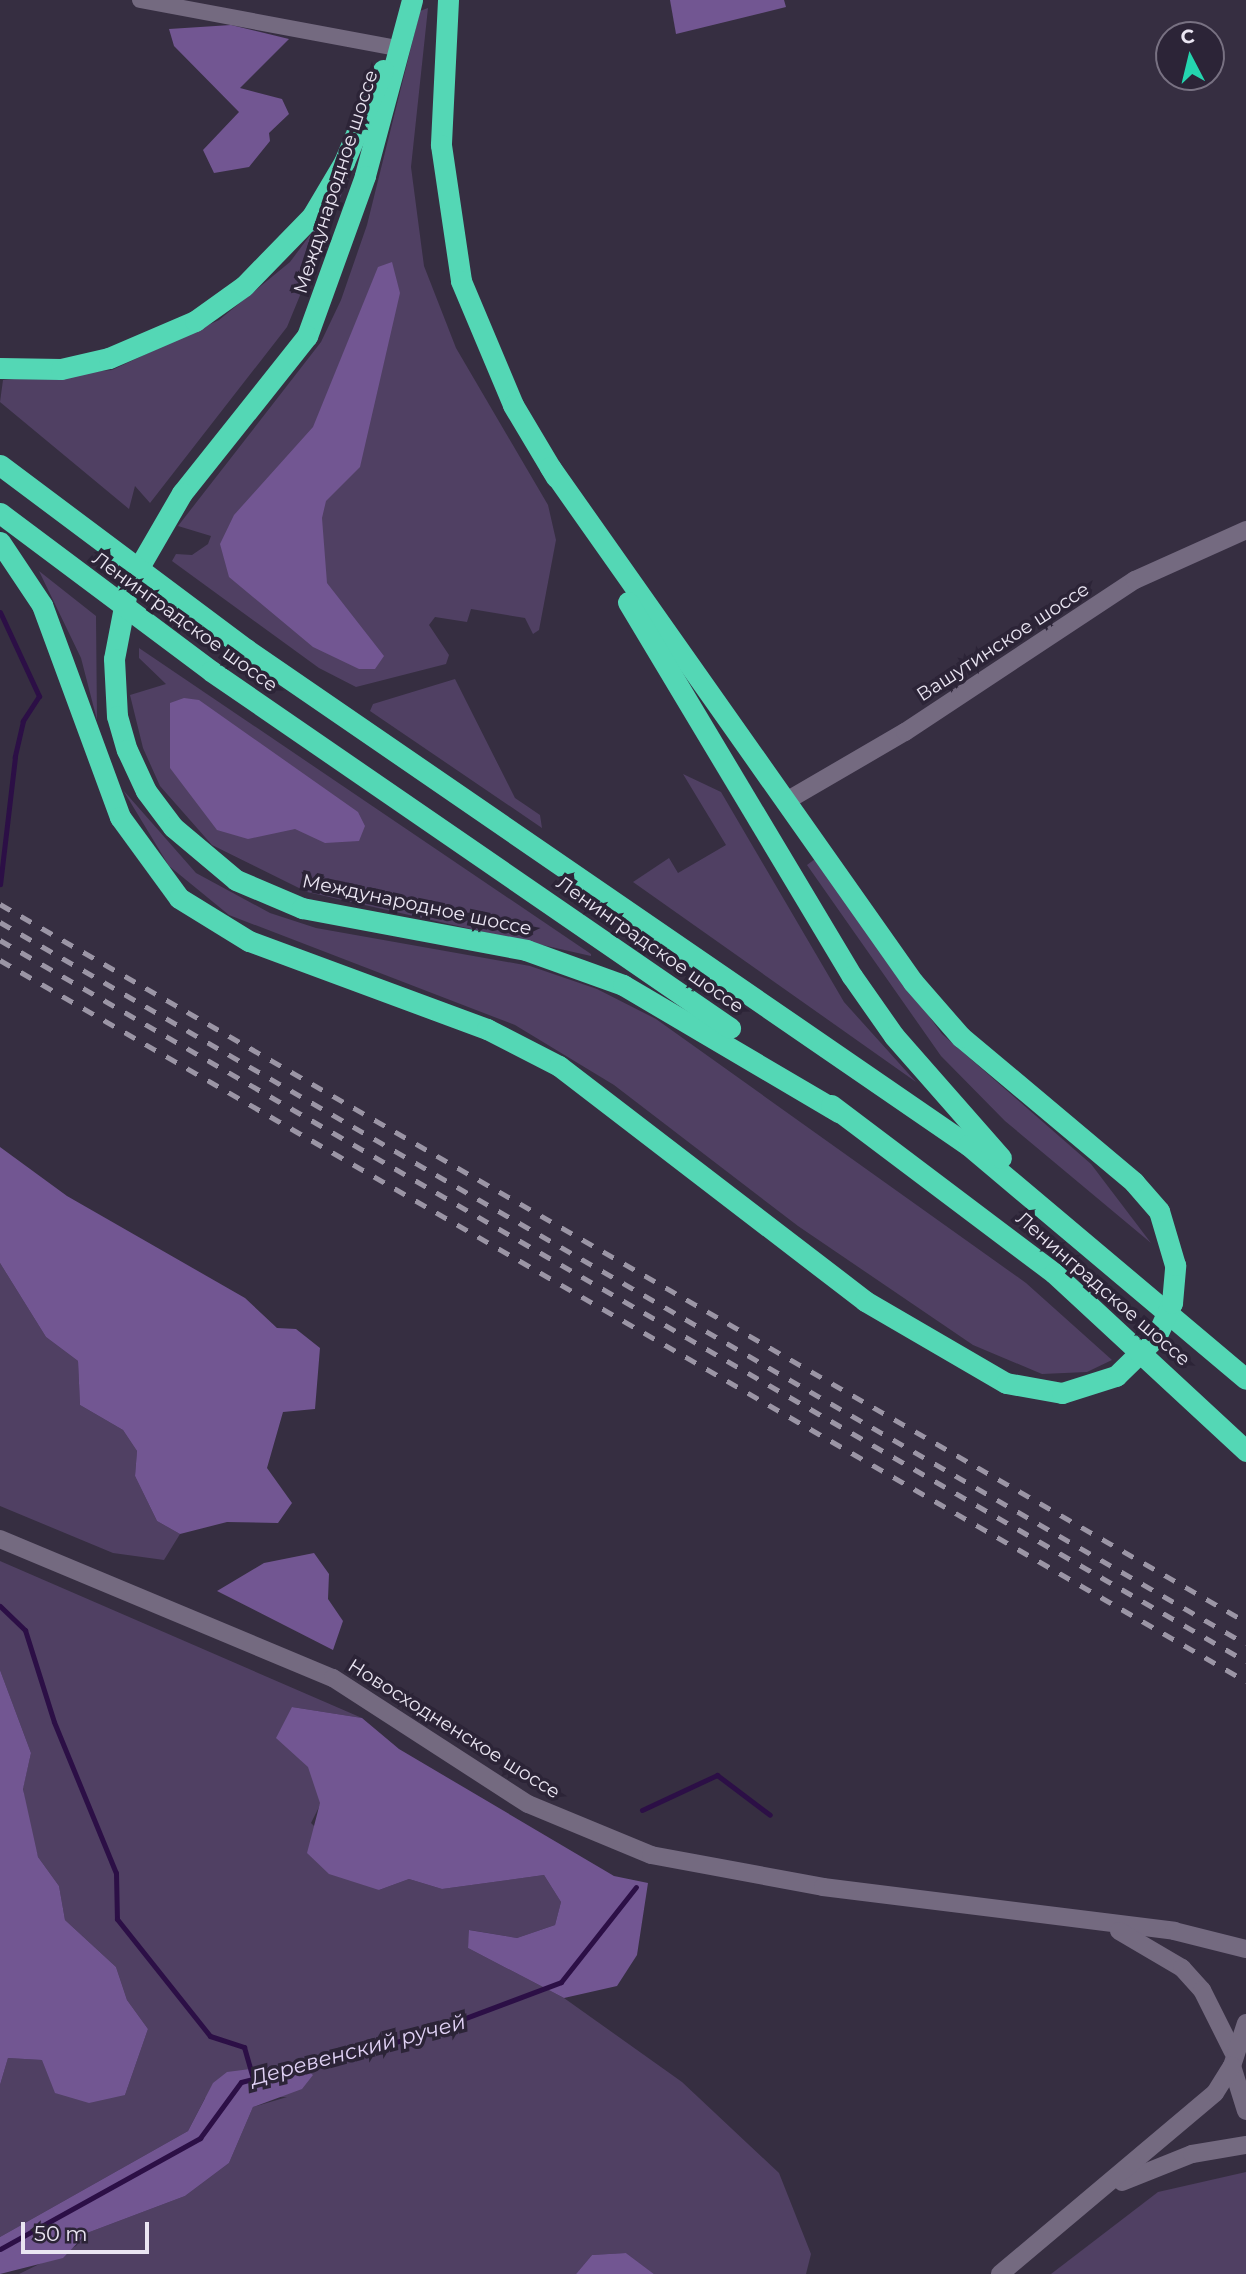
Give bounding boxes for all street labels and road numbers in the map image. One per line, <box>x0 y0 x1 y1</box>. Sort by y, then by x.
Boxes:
street label: Международное шоссе <box>289 67 383 297</box>
street label: Ленинградское шоссе <box>88 547 282 697</box>
street label: Вашутинское шоссе <box>912 578 1094 706</box>
street label: Международное шоссе <box>300 870 534 940</box>
street label: Ленинградское шоссе <box>552 872 748 1018</box>
street label: Ленинградское шоссе <box>1011 1207 1195 1371</box>
street label: Новосходненское шоссе <box>344 1654 564 1804</box>

